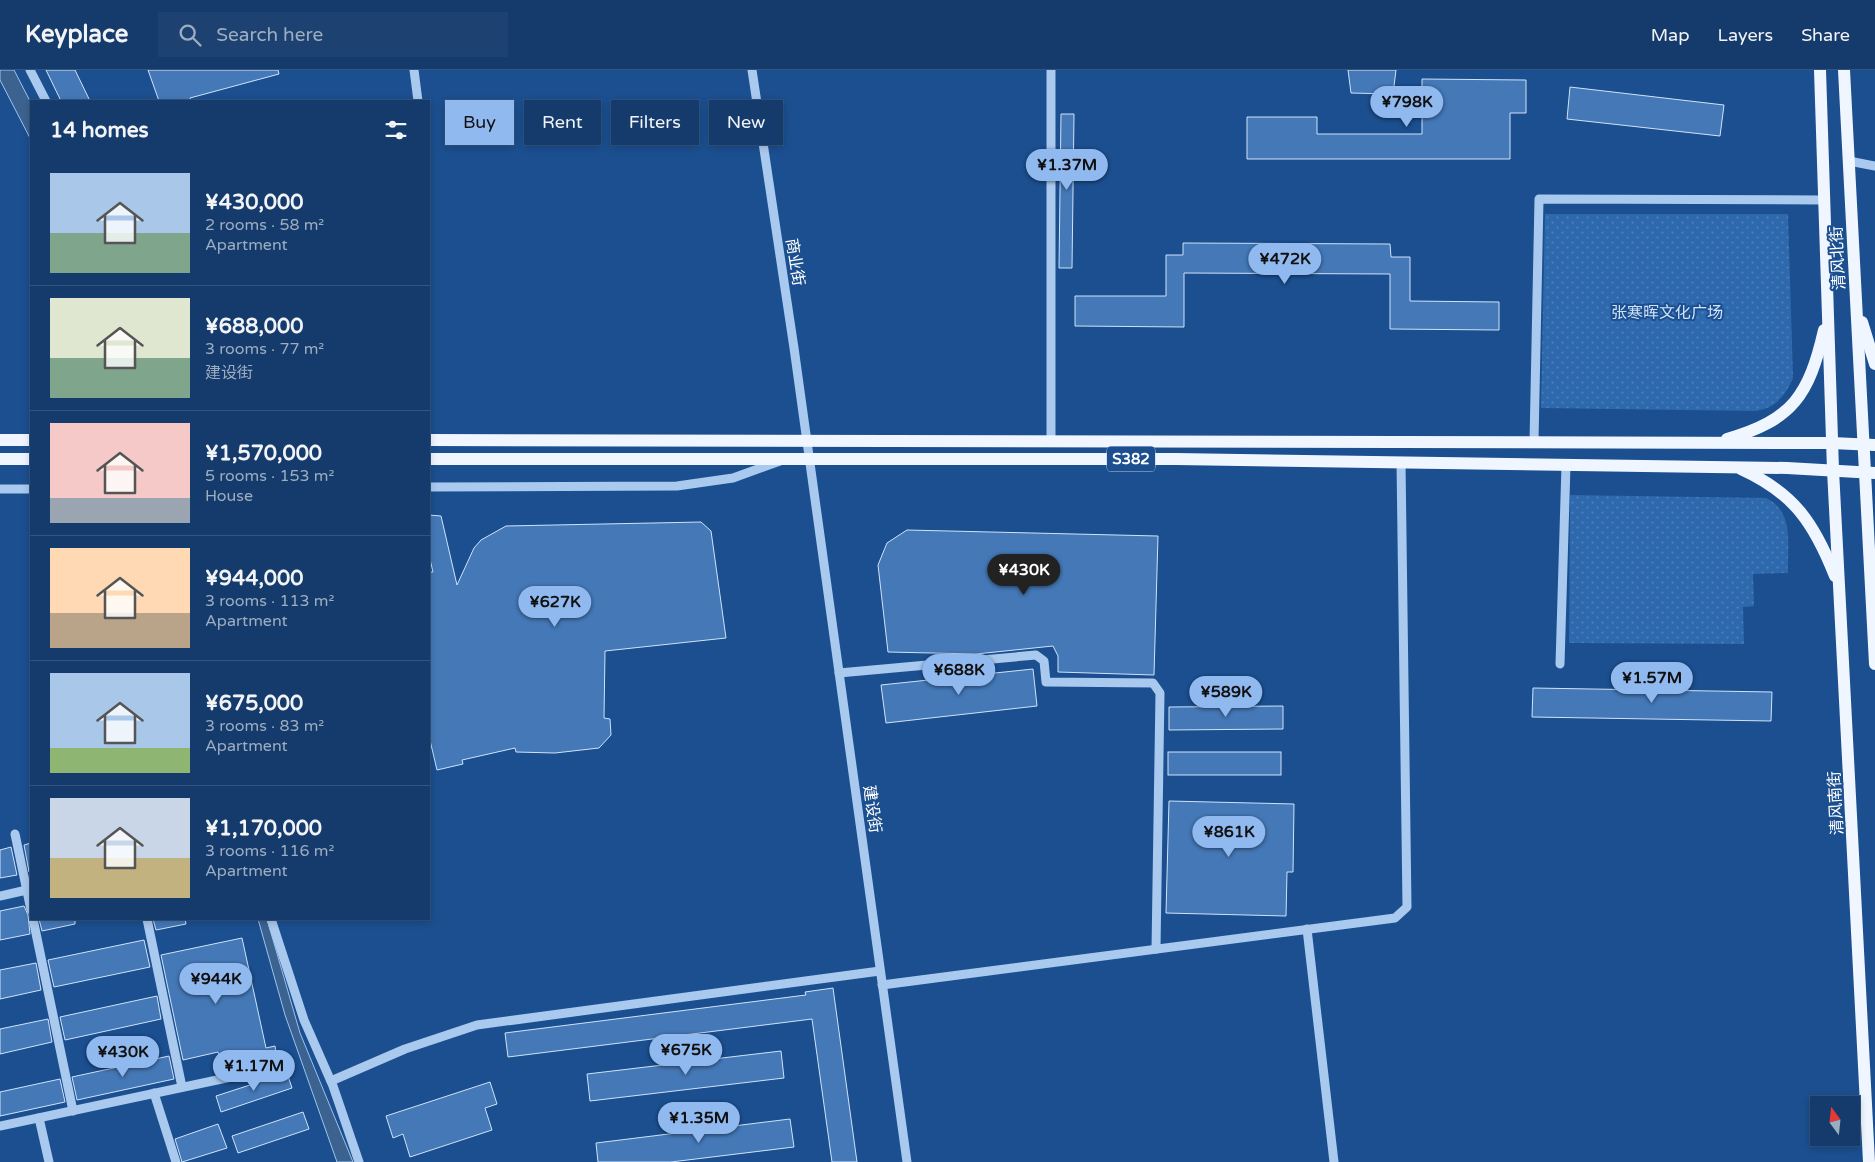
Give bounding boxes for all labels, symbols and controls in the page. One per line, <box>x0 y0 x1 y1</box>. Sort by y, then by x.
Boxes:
search box <box>158 12 508 57</box>
text: Keyplace <box>25 20 128 49</box>
icon: search <box>176 21 204 49</box>
text: Search here <box>216 24 323 46</box>
text: Map <box>1651 24 1690 46</box>
text: Layers <box>1718 24 1773 46</box>
text: Share <box>1801 24 1850 46</box>
pin: ¥798K <box>1372 85 1442 128</box>
text: ¥798K <box>1381 92 1433 112</box>
chip: Buy <box>445 100 514 145</box>
chip: Rent <box>524 100 601 145</box>
chip: Filters <box>611 100 699 145</box>
chip: New <box>709 100 783 145</box>
icon: filters <box>382 116 410 144</box>
text: 14 homes <box>50 118 149 143</box>
pin: ¥1.37M <box>1026 148 1108 191</box>
text: ¥1.37M <box>1037 155 1097 175</box>
text: ¥430,000 <box>205 190 303 215</box>
icon: home <box>90 193 150 253</box>
text: 2 rooms · 58 m² <box>205 215 324 235</box>
street label: 清风北街 <box>1826 225 1850 290</box>
text: Apartment <box>205 235 288 255</box>
street label: 商业街 <box>781 237 809 287</box>
pin: ¥472K <box>1250 242 1320 285</box>
text: ¥472K <box>1259 249 1311 269</box>
park label: 张寒晖文化广场 <box>1611 303 1723 323</box>
text: ¥688,000 <box>205 314 303 339</box>
icon: home <box>90 318 150 378</box>
text: 3 rooms · 77 m² <box>205 339 324 359</box>
text: 建设街 <box>205 363 253 383</box>
text: ¥1,570,000 <box>205 441 322 466</box>
icon: home <box>90 443 150 503</box>
road number: S382 <box>1107 446 1155 472</box>
text: 5 rooms · 153 m² <box>205 466 334 486</box>
text: House <box>205 486 253 506</box>
pin: ¥430K <box>989 554 1059 596</box>
text: ¥430K <box>998 560 1050 580</box>
text: ¥944,000 <box>205 566 303 591</box>
icon: home <box>90 568 150 628</box>
pin: ¥627K <box>520 586 590 628</box>
text: 3 rooms · 113 m² <box>205 591 334 611</box>
text: ¥627K <box>529 592 581 612</box>
text: Apartment <box>205 611 288 631</box>
pin: ¥688K <box>924 654 994 696</box>
text: ¥688K <box>933 660 985 680</box>
pin: ¥1.57M <box>1611 662 1693 704</box>
text: ¥1.57M <box>1622 668 1682 688</box>
pin: ¥589K <box>1191 676 1261 718</box>
text: ¥589K <box>1200 682 1252 702</box>
text: ¥675,000 <box>205 691 303 716</box>
icon: home <box>90 693 150 753</box>
text: 3 rooms · 83 m² <box>205 716 324 736</box>
text: Apartment <box>205 736 288 756</box>
street label: 清风南街 <box>1824 770 1848 835</box>
street label: 建设街 <box>859 784 885 834</box>
text: ¥1,170,000 <box>205 816 322 841</box>
pin: ¥861K <box>1194 816 1264 858</box>
icon: home <box>90 818 150 878</box>
text: ¥861K <box>1203 822 1255 842</box>
text: 3 rooms · 116 m² <box>205 841 334 861</box>
text: Apartment <box>205 861 288 881</box>
pin: ¥944K <box>181 962 251 1005</box>
text: ¥944K <box>190 969 242 989</box>
pin: ¥675K <box>651 1034 721 1076</box>
pin: ¥430K <box>88 1036 158 1078</box>
text: ¥675K <box>660 1040 712 1060</box>
text: ¥430K <box>97 1042 149 1062</box>
pin: ¥1.17M <box>213 1050 295 1092</box>
text: ¥1.17M <box>224 1056 284 1076</box>
north arrow <box>1810 1096 1860 1146</box>
map controls <box>1810 1096 1860 1146</box>
pin: ¥1.35M <box>658 1102 740 1144</box>
text: ¥1.35M <box>669 1108 729 1128</box>

